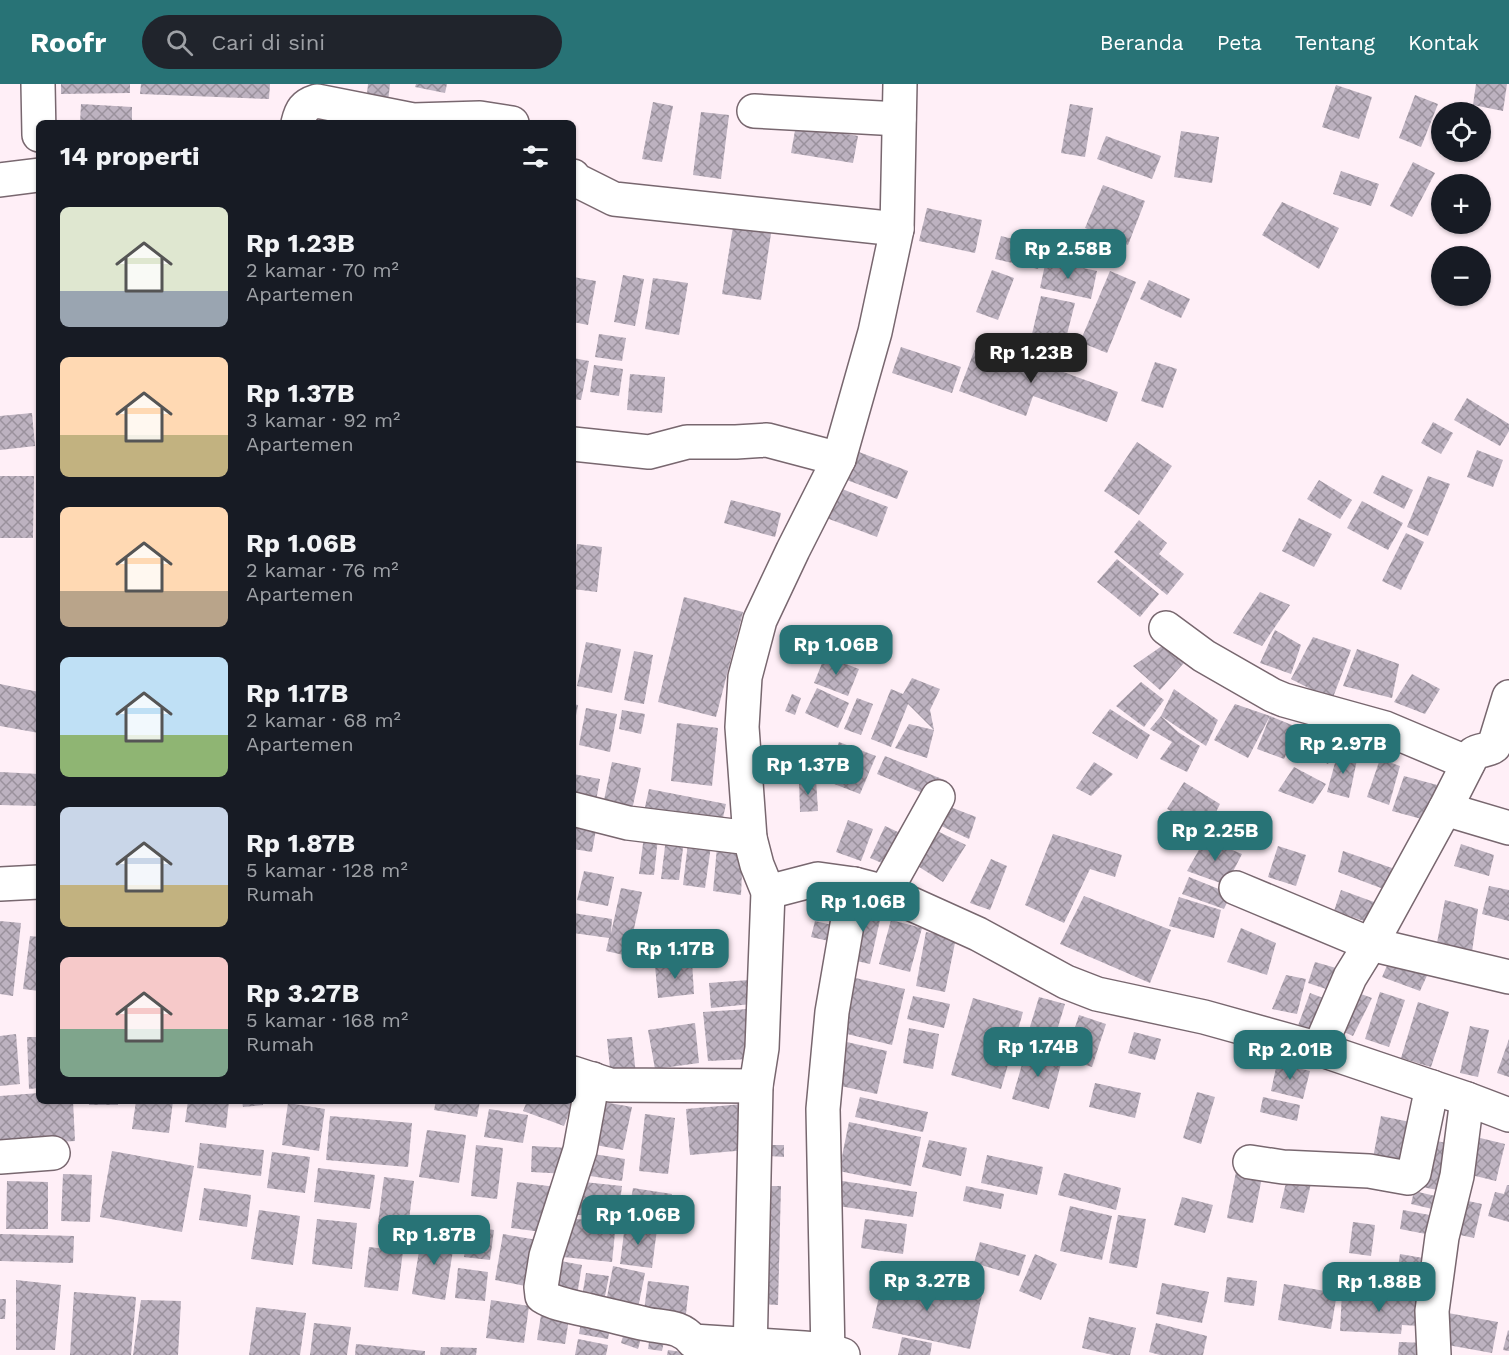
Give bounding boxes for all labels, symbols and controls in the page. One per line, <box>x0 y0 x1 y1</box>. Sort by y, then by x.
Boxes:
search box <box>142 15 562 69</box>
text: Roofr <box>30 26 106 59</box>
icon: search <box>163 26 196 59</box>
text: Cari di sini <box>211 30 325 55</box>
text: Beranda <box>1100 30 1184 55</box>
text: Peta <box>1217 30 1262 55</box>
text: Tentang <box>1295 30 1375 55</box>
text: Kontak <box>1408 30 1479 55</box>
map controls <box>1431 102 1491 306</box>
button: locate <box>1431 102 1491 162</box>
icon: filters <box>519 140 552 173</box>
text: 14 properti <box>60 141 199 171</box>
button: + <box>1431 174 1491 234</box>
text: Rp 1.23B <box>246 228 355 258</box>
pin: Rp 2.58B <box>1006 229 1130 280</box>
icon: home <box>108 231 180 303</box>
text: Rp 2.58B <box>1024 236 1112 260</box>
button: − <box>1431 246 1491 306</box>
text: 2 kamar · 70 m² <box>246 258 399 282</box>
text: Apartemen <box>246 282 354 306</box>
pin: Rp 1.23B <box>969 333 1093 384</box>
text: Rp 1.23B <box>989 340 1073 364</box>
text: Rp 1.37B <box>246 378 354 408</box>
icon: home <box>108 381 180 453</box>
text: 3 kamar · 92 m² <box>246 408 400 432</box>
text: Apartemen <box>246 432 354 456</box>
text: Rp 1.06B <box>246 528 356 558</box>
icon: home <box>108 531 180 603</box>
text: 2 kamar · 76 m² <box>246 558 399 582</box>
text: Apartemen <box>246 582 354 606</box>
pin: Rp 1.06B <box>774 625 898 676</box>
text: Rp 1.06B <box>794 632 878 656</box>
text: Rp 1.17B <box>246 678 348 708</box>
icon: home <box>108 681 180 753</box>
text: 2 kamar · 68 m² <box>246 708 401 732</box>
pin: Rp 2.97B <box>1281 724 1405 775</box>
text: Rp 2.97B <box>1299 731 1387 755</box>
text: Apartemen <box>246 732 354 756</box>
pin: Rp 1.37B <box>746 745 870 796</box>
text: Rp 1.37B <box>766 752 850 776</box>
pin: Rp 2.25B <box>1153 811 1277 862</box>
text: Rp 2.25B <box>1172 818 1258 842</box>
text: Rp 1.87B <box>246 828 355 858</box>
icon: home <box>108 831 180 903</box>
text: 5 kamar · 128 m² <box>246 858 408 882</box>
text: Rumah <box>246 882 314 906</box>
pin: Rp 1.06B <box>801 882 925 933</box>
text: Rp 1.06B <box>821 889 905 913</box>
pin: Rp 1.17B <box>613 929 737 980</box>
text: Rp 1.17B <box>636 936 714 960</box>
text: Rp 3.27B <box>246 978 359 1008</box>
icon: home <box>108 981 180 1053</box>
text: 5 kamar · 168 m² <box>246 1008 408 1032</box>
pin: Rp 1.74B <box>976 1027 1100 1078</box>
pin: Rp 2.01B <box>1228 1030 1352 1081</box>
text: Rumah <box>246 1032 314 1056</box>
text: Rp 1.74B <box>997 1034 1079 1058</box>
text: Rp 2.01B <box>1248 1037 1332 1061</box>
pin: Rp 1.06B <box>576 1195 700 1246</box>
text: Rp 1.06B <box>596 1202 680 1226</box>
pin: Rp 1.87B <box>372 1215 496 1266</box>
text: Rp 1.87B <box>392 1222 476 1246</box>
pin: Rp 3.27B <box>865 1261 989 1312</box>
pin: Rp 1.88B <box>1317 1262 1441 1313</box>
text: Rp 3.27B <box>883 1268 971 1292</box>
text: Rp 1.88B <box>1336 1269 1422 1293</box>

